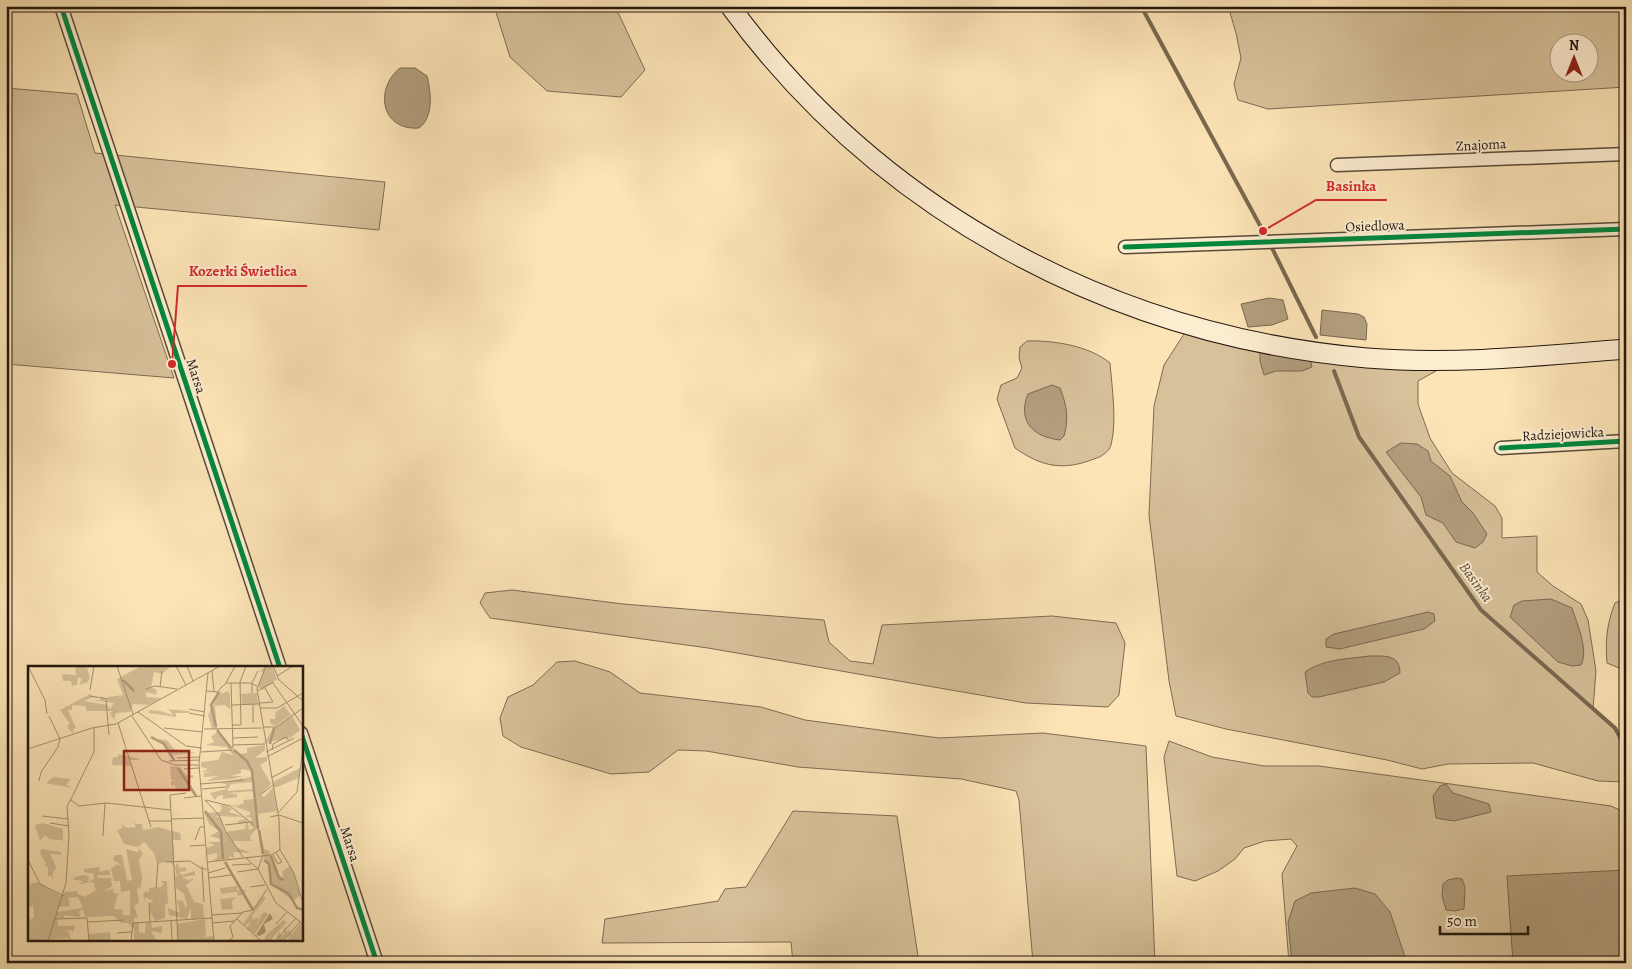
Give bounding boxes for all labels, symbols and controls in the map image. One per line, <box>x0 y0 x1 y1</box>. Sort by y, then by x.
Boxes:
north arrow <box>1550 32 1600 82</box>
text: N <box>1569 36 1579 55</box>
street label: Znajoma <box>1455 134 1507 156</box>
callout: Basinka <box>1316 170 1387 200</box>
text: Basinka <box>1326 176 1377 196</box>
street label: Osiedlowa <box>1345 215 1405 237</box>
callout: Kozerki Świetlica <box>178 256 307 286</box>
text: Kozerki Świetlica <box>189 261 298 281</box>
street label: Marsa <box>181 356 211 396</box>
street label: Radziejowicka <box>1521 422 1605 446</box>
water label: Basinka <box>1455 558 1497 606</box>
inset map <box>28 666 302 942</box>
street label: Marsa <box>335 824 365 864</box>
scale bar <box>1440 904 1527 936</box>
text: 50 m <box>1447 911 1477 931</box>

